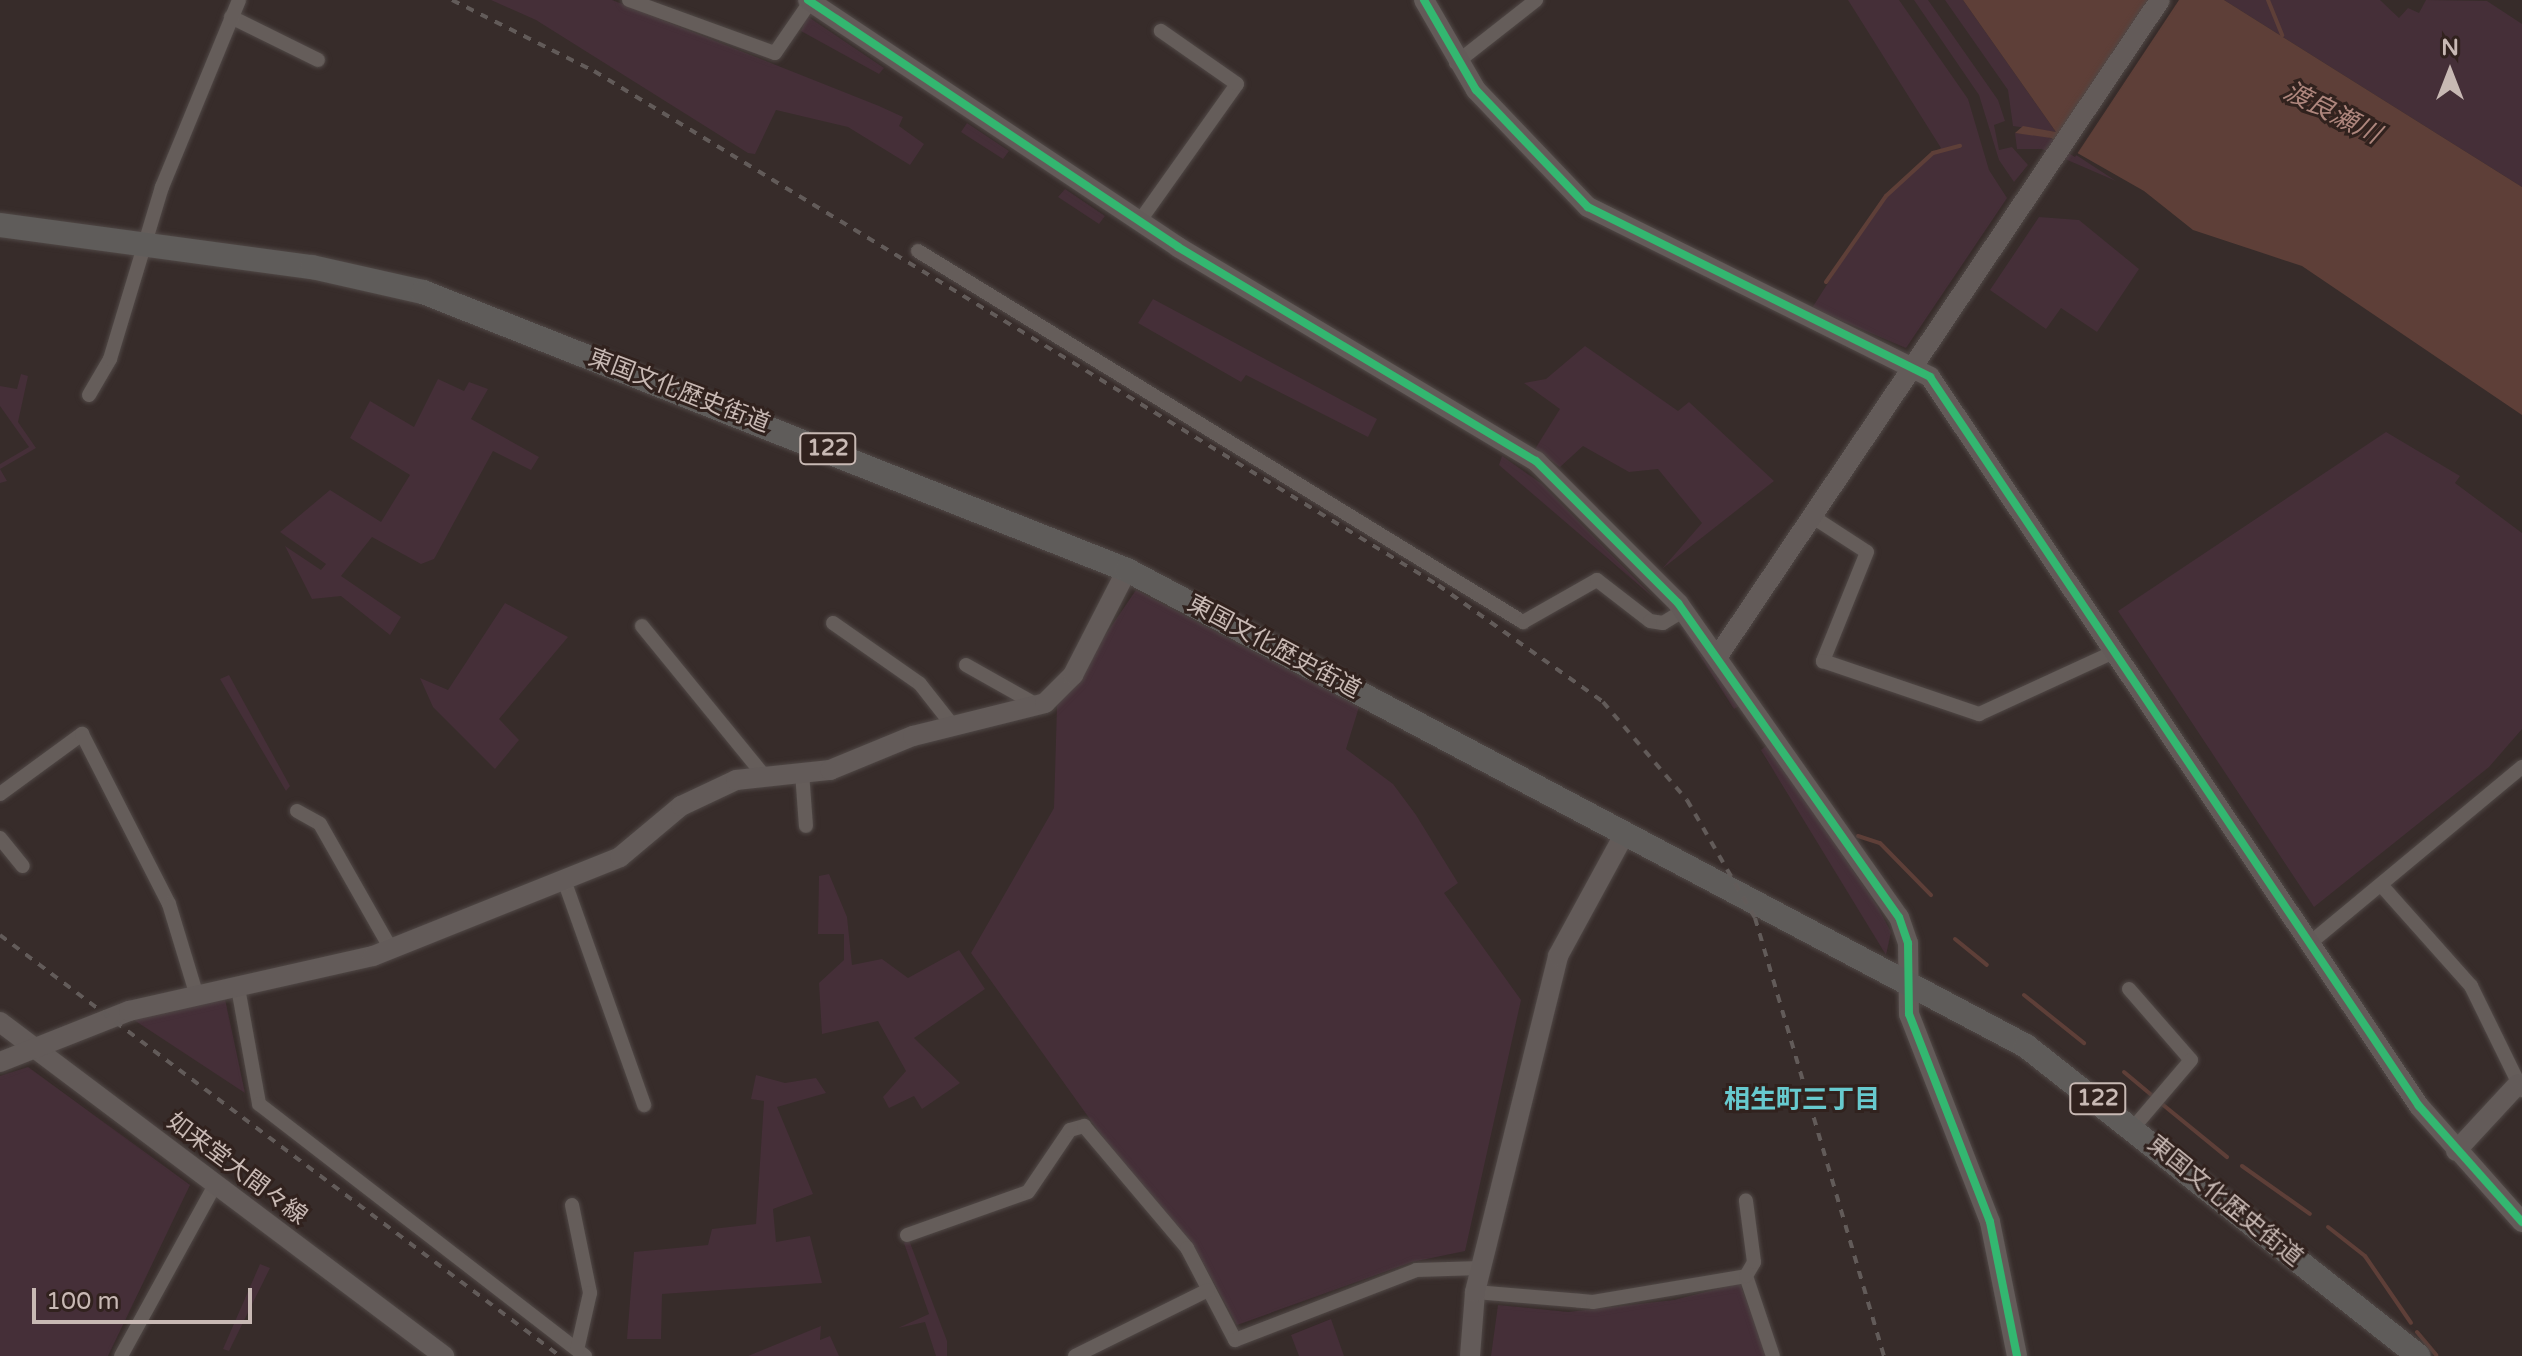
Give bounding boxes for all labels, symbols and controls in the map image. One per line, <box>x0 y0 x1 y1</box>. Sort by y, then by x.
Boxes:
north arrow <box>2410 32 2490 112</box>
text: N <box>2441 35 2459 61</box>
water label: 渡良瀬川 <box>2279 75 2385 151</box>
street label: 東国文化歴史街道 <box>584 343 774 439</box>
road number: 122 <box>798 431 858 467</box>
street label: 東国文化歴史街道 <box>1182 589 1366 705</box>
road number: 122 <box>2068 1081 2128 1117</box>
district label: 相生町三丁目 <box>1724 1084 1880 1116</box>
street label: 如来堂大間々線 <box>161 1107 313 1231</box>
street label: 東国文化歴史街道 <box>2141 1129 2309 1273</box>
scale bar <box>36 1272 256 1322</box>
text: 100 m <box>46 1287 120 1316</box>

